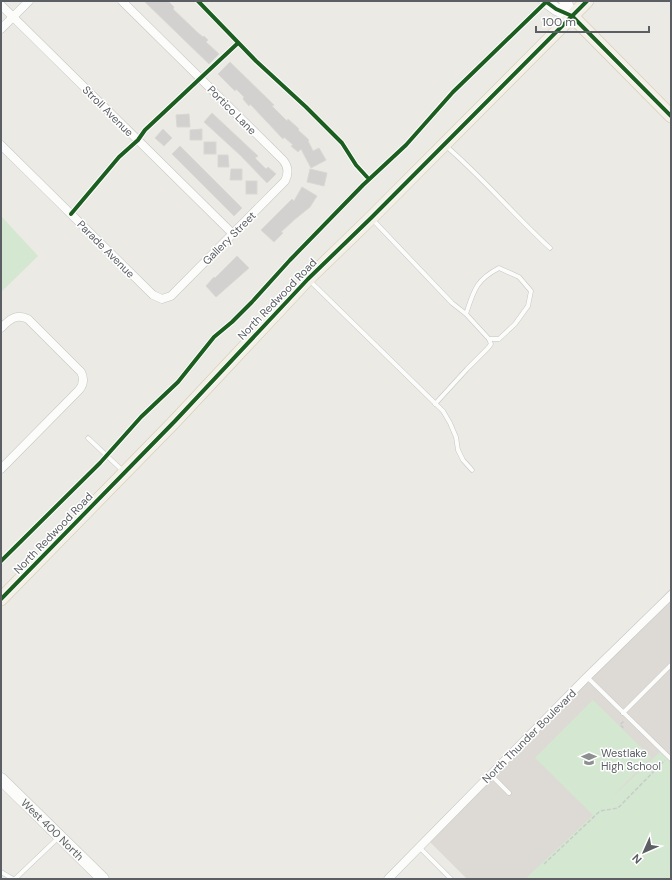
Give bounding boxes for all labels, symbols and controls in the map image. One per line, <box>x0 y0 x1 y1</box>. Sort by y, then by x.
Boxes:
scale bar <box>536 8 649 34</box>
text: 100 m <box>542 14 576 30</box>
street label: Stroll Avenue <box>80 83 136 139</box>
street label: Portico Lane <box>205 83 259 137</box>
street label: Gallery Street <box>199 208 259 268</box>
street label: Parade Avenue <box>74 217 138 281</box>
street label: North Redwood Road <box>235 255 320 343</box>
street label: North Redwood Road <box>11 489 96 577</box>
street label: North Thunder Boulevard <box>479 686 579 786</box>
place label: Westlake High School <box>601 746 661 773</box>
school or university icon: Westlake High School <box>580 750 598 768</box>
street label: West 400 North <box>18 796 87 863</box>
north arrow <box>624 832 664 872</box>
text: N <box>629 851 645 867</box>

